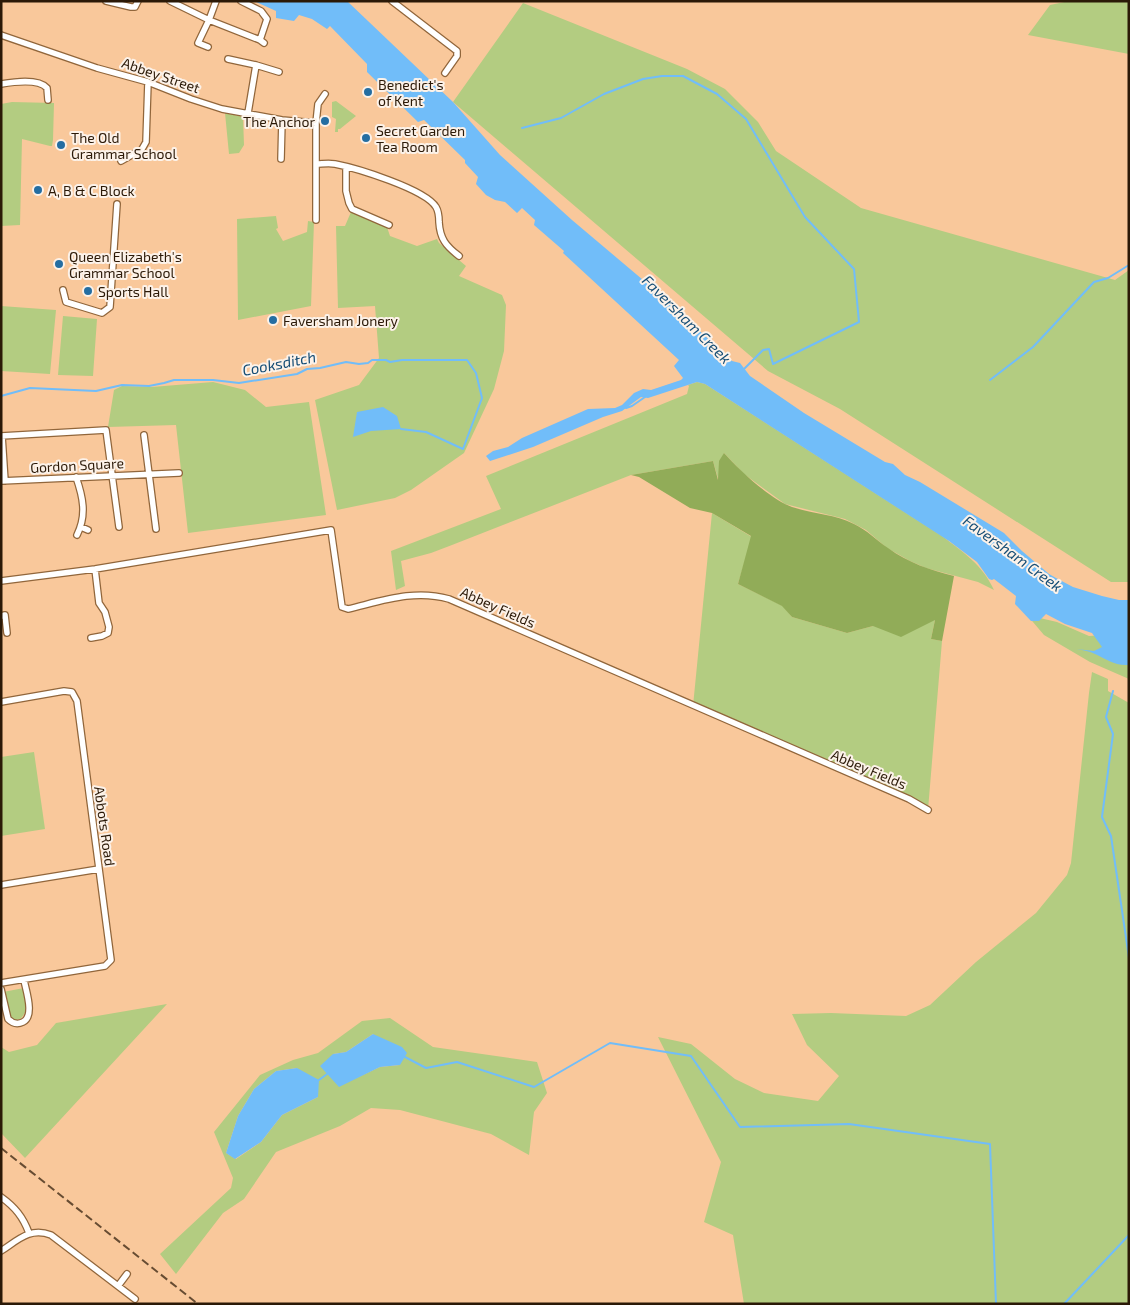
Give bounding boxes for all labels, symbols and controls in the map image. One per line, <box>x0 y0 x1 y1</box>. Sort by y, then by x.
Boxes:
street label: Abbey Street <box>120 54 202 96</box>
place label: Benedict's of Kent <box>378 76 444 109</box>
marker: Benedict's of Kent <box>362 86 374 98</box>
place label: The Anchor <box>243 113 315 130</box>
marker: The Anchor <box>319 115 331 127</box>
place label: Secret Garden Tea Room <box>376 122 465 155</box>
place label: The Old Grammar School <box>71 129 177 162</box>
marker: Secret Garden Tea Room <box>360 132 372 144</box>
marker: The Old Grammar School <box>55 139 67 151</box>
place label: A, B & C Block <box>48 182 135 199</box>
marker: A, B & C Block <box>32 184 44 196</box>
place label: Queen Elizabeth's Grammar School <box>69 248 182 281</box>
marker: Queen Elizabeth's Grammar School <box>53 258 65 270</box>
water label: Faversham Creek <box>639 271 735 367</box>
place label: Sports Hall <box>98 283 169 300</box>
marker: Sports Hall <box>82 285 94 297</box>
place label: Faversham Jonery <box>283 312 398 329</box>
marker: Faversham Jonery <box>267 314 279 326</box>
water label: Cooksditch <box>241 347 317 379</box>
street label: Gordon Square <box>30 454 124 476</box>
water label: Faversham Creek <box>960 511 1066 595</box>
street label: Abbey Fields <box>458 583 538 631</box>
street label: Abbey Fields <box>829 746 909 792</box>
street label: Abbots Road <box>91 785 119 867</box>

